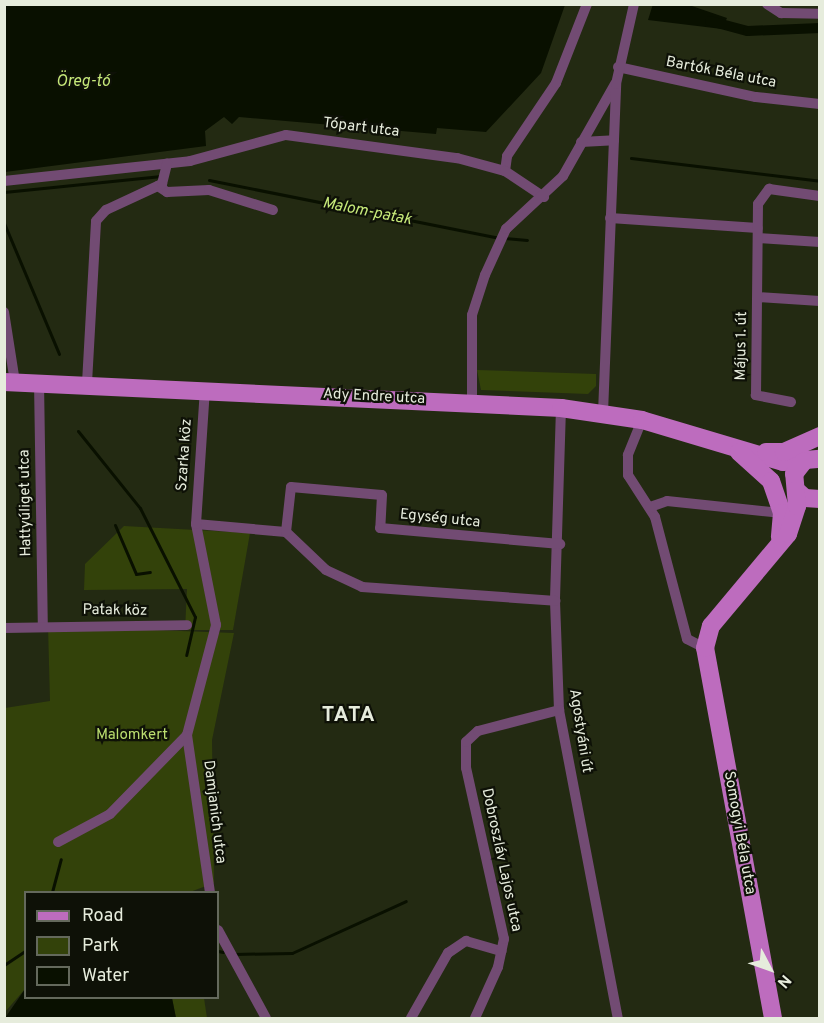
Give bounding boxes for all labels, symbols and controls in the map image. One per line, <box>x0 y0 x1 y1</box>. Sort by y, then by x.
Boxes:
street label: Bartók Béla utca <box>664 53 778 93</box>
water label: Öreg-tó <box>56 72 110 92</box>
street label: Tópart utca <box>322 114 400 142</box>
water label: Malom-patak <box>321 194 413 230</box>
street label: Május 1. út <box>732 311 752 381</box>
street label: Ady Endre utca <box>323 385 425 409</box>
street label: Szarka köz <box>173 418 197 492</box>
street label: Hattyúliget utca <box>16 449 36 557</box>
street label: Egység utca <box>399 506 481 532</box>
street label: Patak köz <box>82 601 148 621</box>
street label: Agostyáni út <box>564 688 596 774</box>
district label: TATA <box>322 703 376 729</box>
park label: Malomkert <box>96 727 168 745</box>
street label: Damjanich utca <box>199 759 229 865</box>
street label: Somogyi Béla utca <box>719 770 759 896</box>
street label: Dobroszláv Lajos utca <box>477 787 525 933</box>
legend <box>24 891 219 999</box>
text: Road <box>82 905 124 928</box>
text: Park <box>82 935 119 958</box>
north arrow <box>740 939 800 999</box>
text: Water <box>82 965 129 988</box>
text: N <box>772 970 795 992</box>

